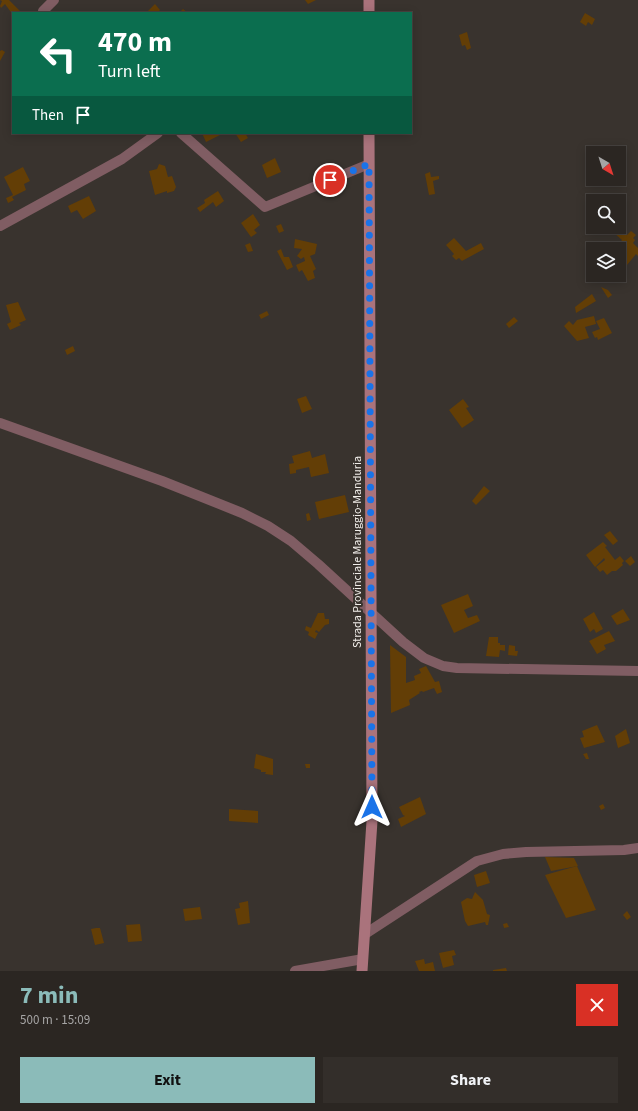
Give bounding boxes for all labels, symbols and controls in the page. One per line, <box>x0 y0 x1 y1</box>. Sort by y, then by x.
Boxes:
text: 470 m <box>98 22 172 62</box>
icon: left <box>32 28 84 80</box>
text: Turn left <box>98 59 160 84</box>
icon: arrive <box>72 104 94 126</box>
text: Then <box>32 105 64 126</box>
north arrow <box>586 146 626 186</box>
map controls <box>586 146 626 282</box>
pin <box>313 163 347 197</box>
icon: arrive <box>319 169 341 191</box>
button: search <box>586 194 626 234</box>
button: layers <box>586 242 626 282</box>
street label: Strada Provinciale Maruggio-Manduria <box>349 456 366 648</box>
position arrow <box>351 786 393 828</box>
text: 7 min <box>20 978 78 1013</box>
button: close <box>576 984 618 1026</box>
text: 500 m · 15:09 <box>20 1011 90 1029</box>
button: Exit <box>20 1057 315 1103</box>
button: Share <box>323 1057 618 1103</box>

